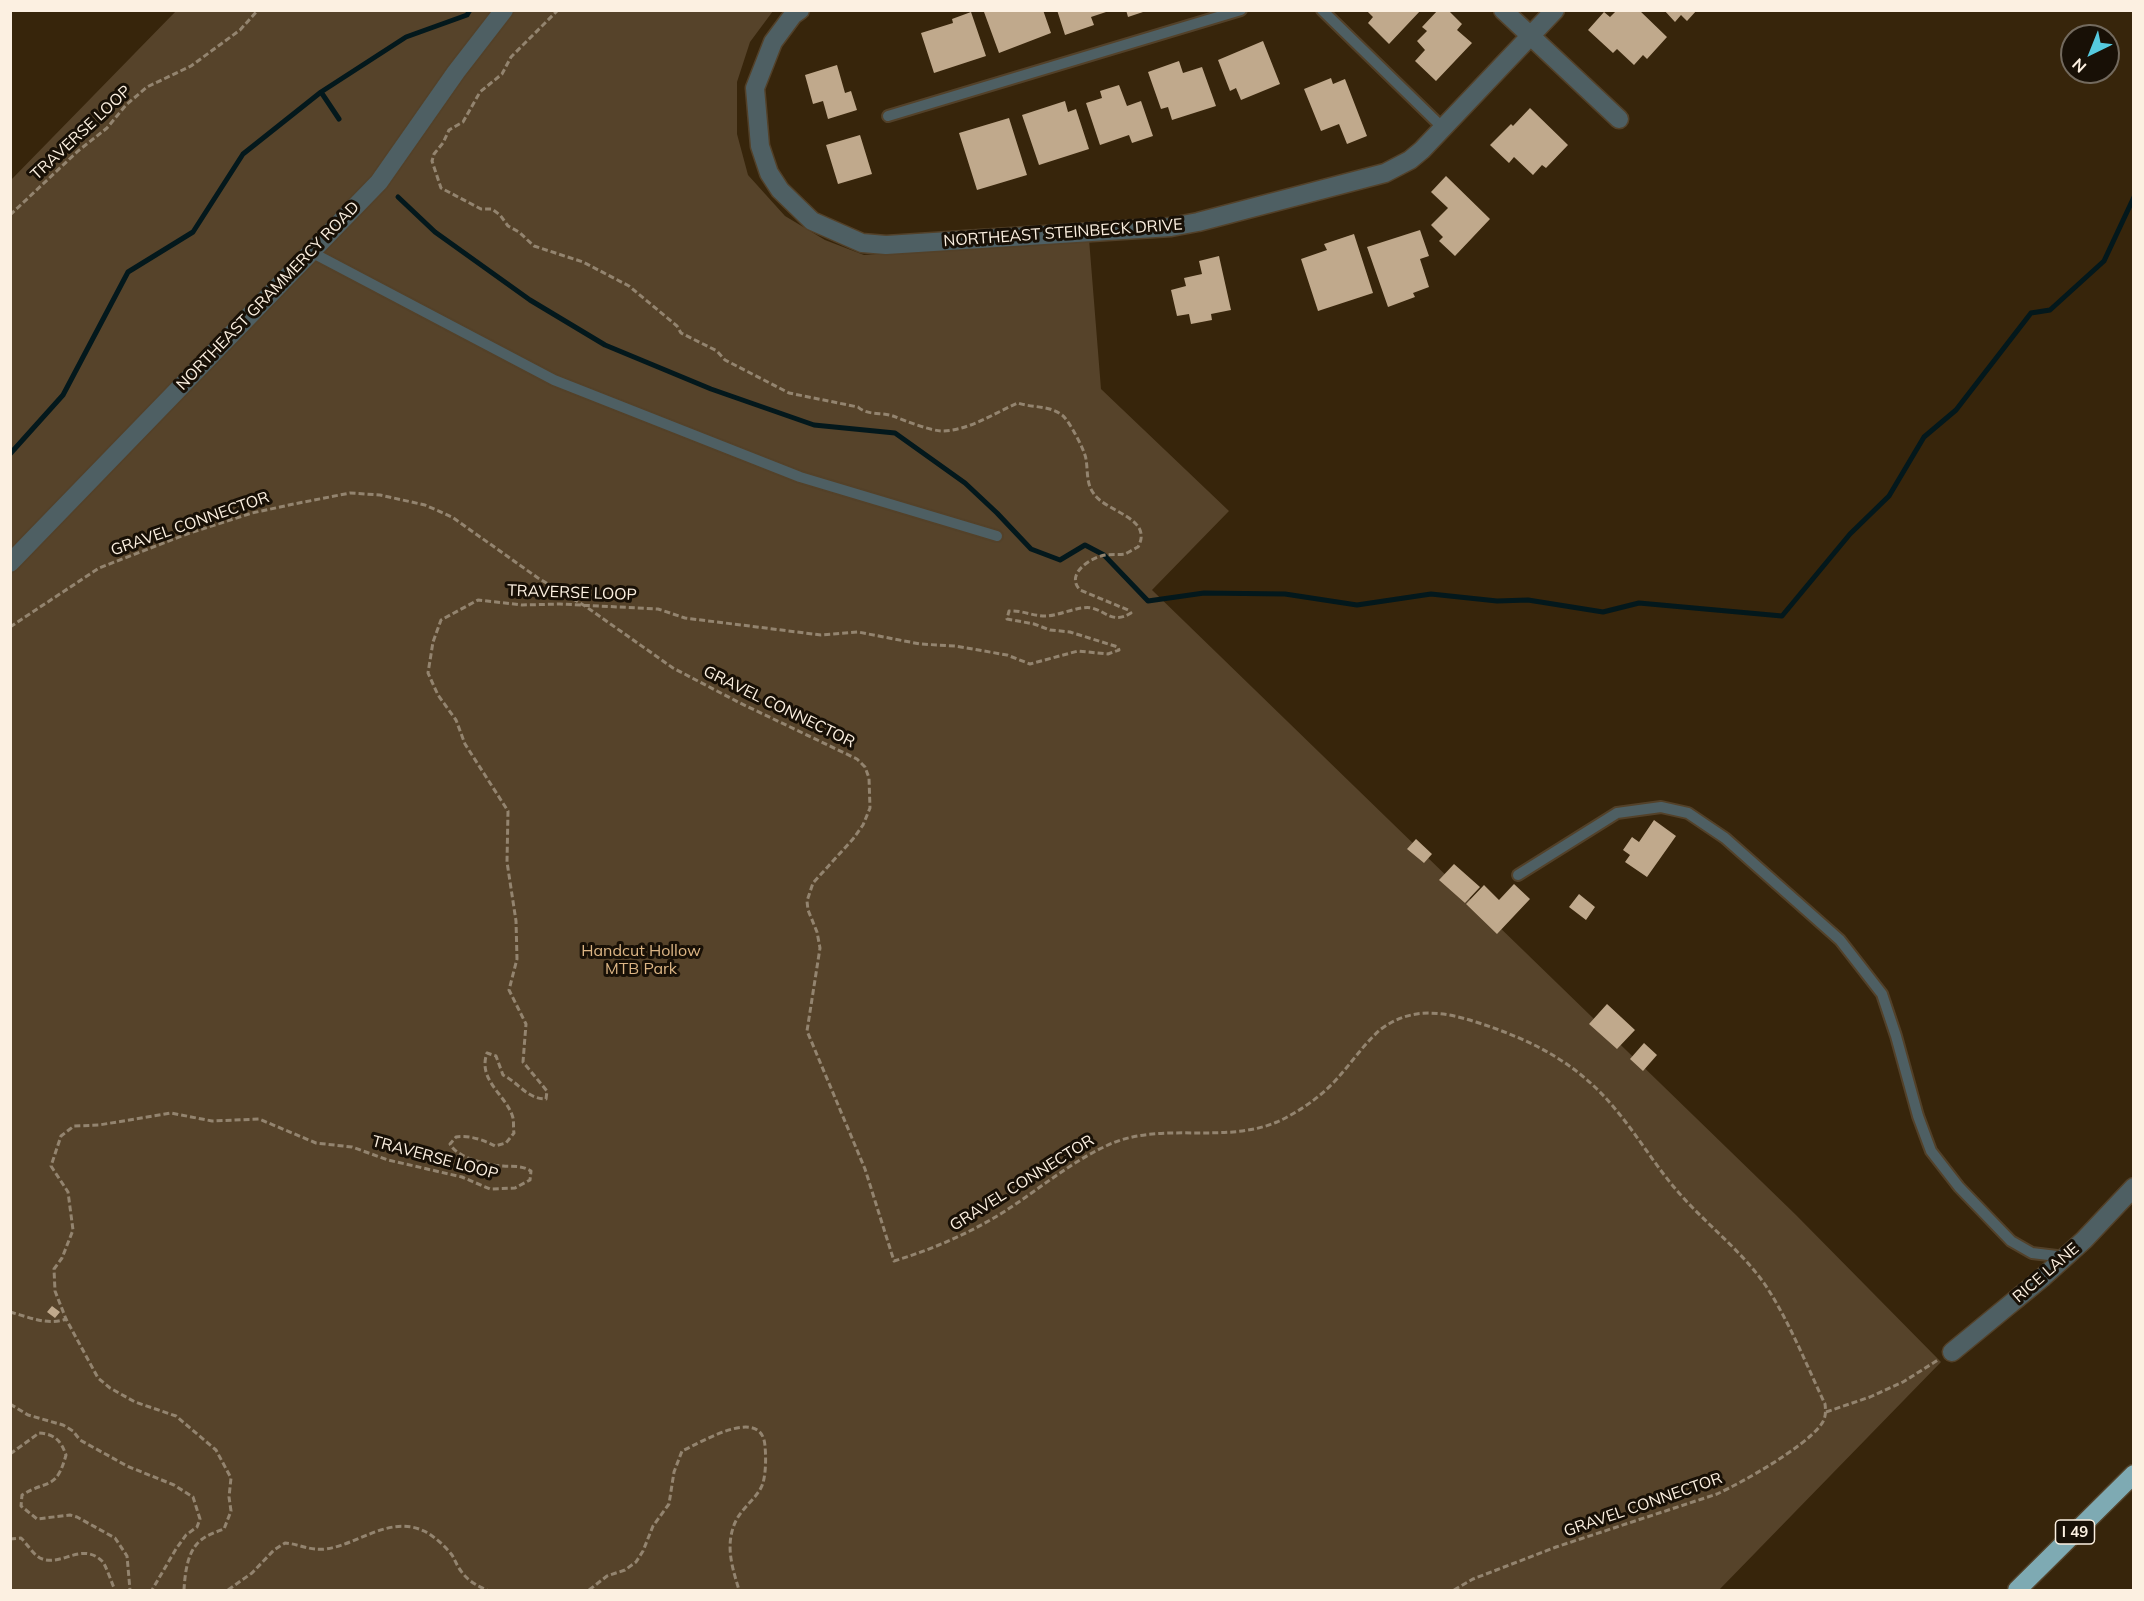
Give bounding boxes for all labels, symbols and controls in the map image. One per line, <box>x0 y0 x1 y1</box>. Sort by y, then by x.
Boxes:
north arrow <box>2060 24 2120 84</box>
text: N <box>2068 54 2090 77</box>
street label: TRAVERSE LOOP <box>27 82 135 184</box>
street label: NORTHEAST GRAMMERCY ROAD <box>173 198 363 394</box>
street label: NORTHEAST STEINBECK DRIVE <box>943 215 1183 251</box>
street label: GRAVEL CONNECTOR <box>108 488 272 560</box>
street label: TRAVERSE LOOP <box>507 581 637 605</box>
street label: GRAVEL CONNECTOR <box>700 662 858 752</box>
park label: Handcut Hollow MTB Park <box>581 941 701 979</box>
street label: GRAVEL CONNECTOR <box>946 1131 1098 1235</box>
street label: TRAVERSE LOOP <box>370 1132 500 1184</box>
street label: RICE LANE <box>2009 1239 2083 1307</box>
street label: GRAVEL CONNECTOR <box>1561 1469 1725 1541</box>
road number: I 49 <box>2056 1520 2094 1544</box>

